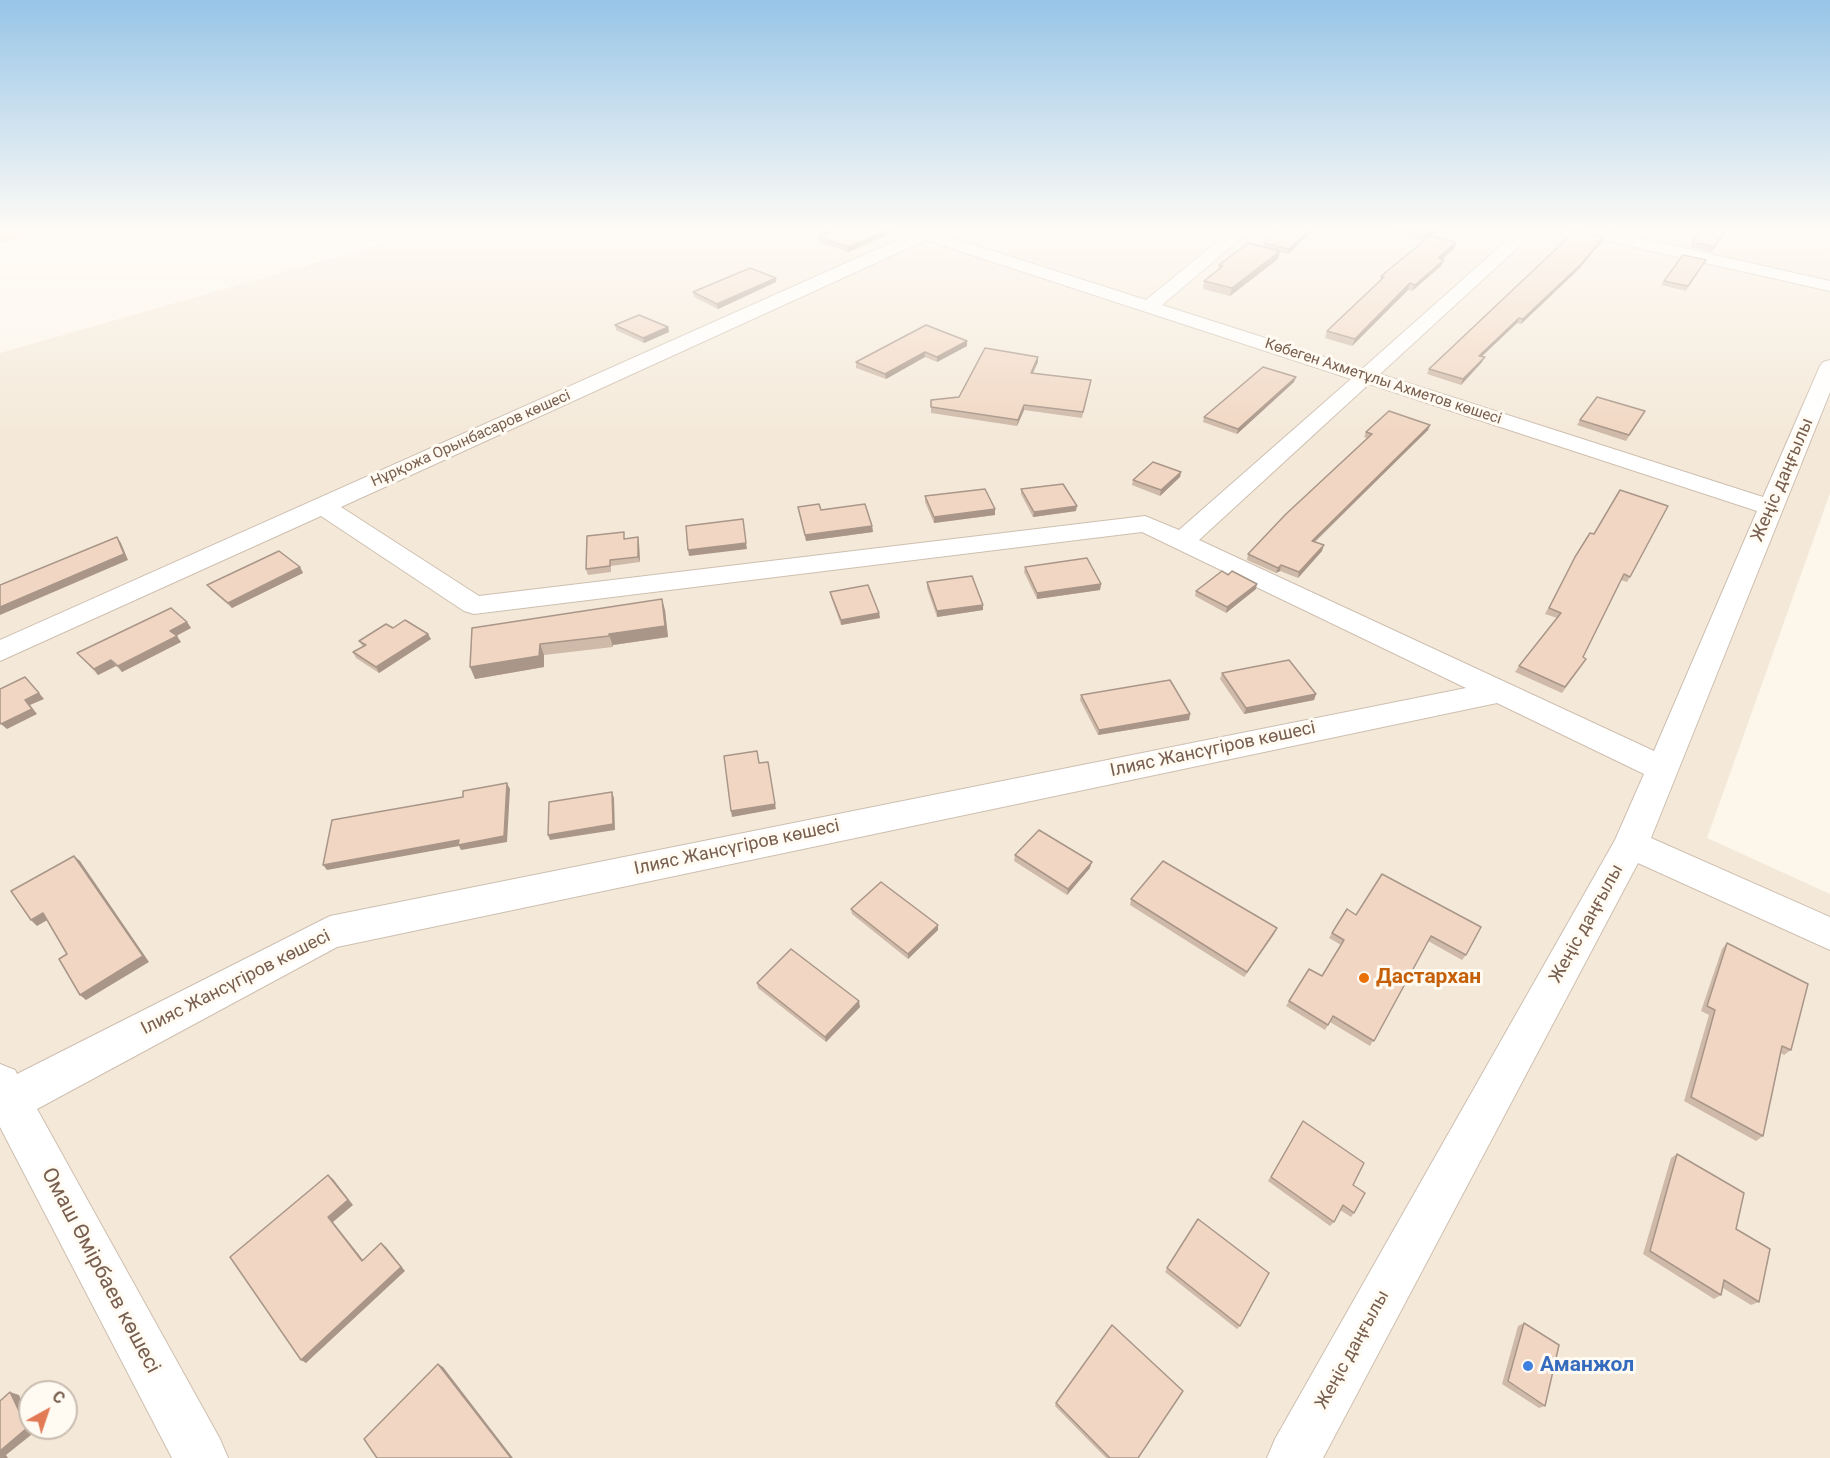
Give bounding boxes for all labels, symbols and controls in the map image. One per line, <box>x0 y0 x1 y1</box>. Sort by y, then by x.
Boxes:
street label: Көбеген Ахметұлы Ахметов көшесі <box>1262 335 1504 429</box>
street label: Нұрқожа Орынбасаров көшесі <box>369 387 573 491</box>
street label: Жеңіс даңғылы <box>1747 415 1819 545</box>
street label: Ілияс Жансүгіров көшесі <box>1108 718 1318 782</box>
street label: Ілияс Жансүгіров көшесі <box>632 816 842 880</box>
street label: Жеңіс даңғылы <box>1545 861 1629 987</box>
street label: Ілияс Жансүгіров көшесі <box>138 926 334 1040</box>
place label: Дастархан <box>1376 965 1481 991</box>
marker: Дастархан <box>1357 971 1371 985</box>
street label: Омаш Өмірбаев көшесі <box>35 1164 165 1378</box>
street label: Жеңіс даңғылы <box>1311 1287 1395 1413</box>
place label: Аманжол <box>1540 1353 1634 1379</box>
marker: Аманжол <box>1521 1359 1535 1373</box>
north arrow <box>18 1380 78 1440</box>
text: С <box>48 1387 69 1408</box>

